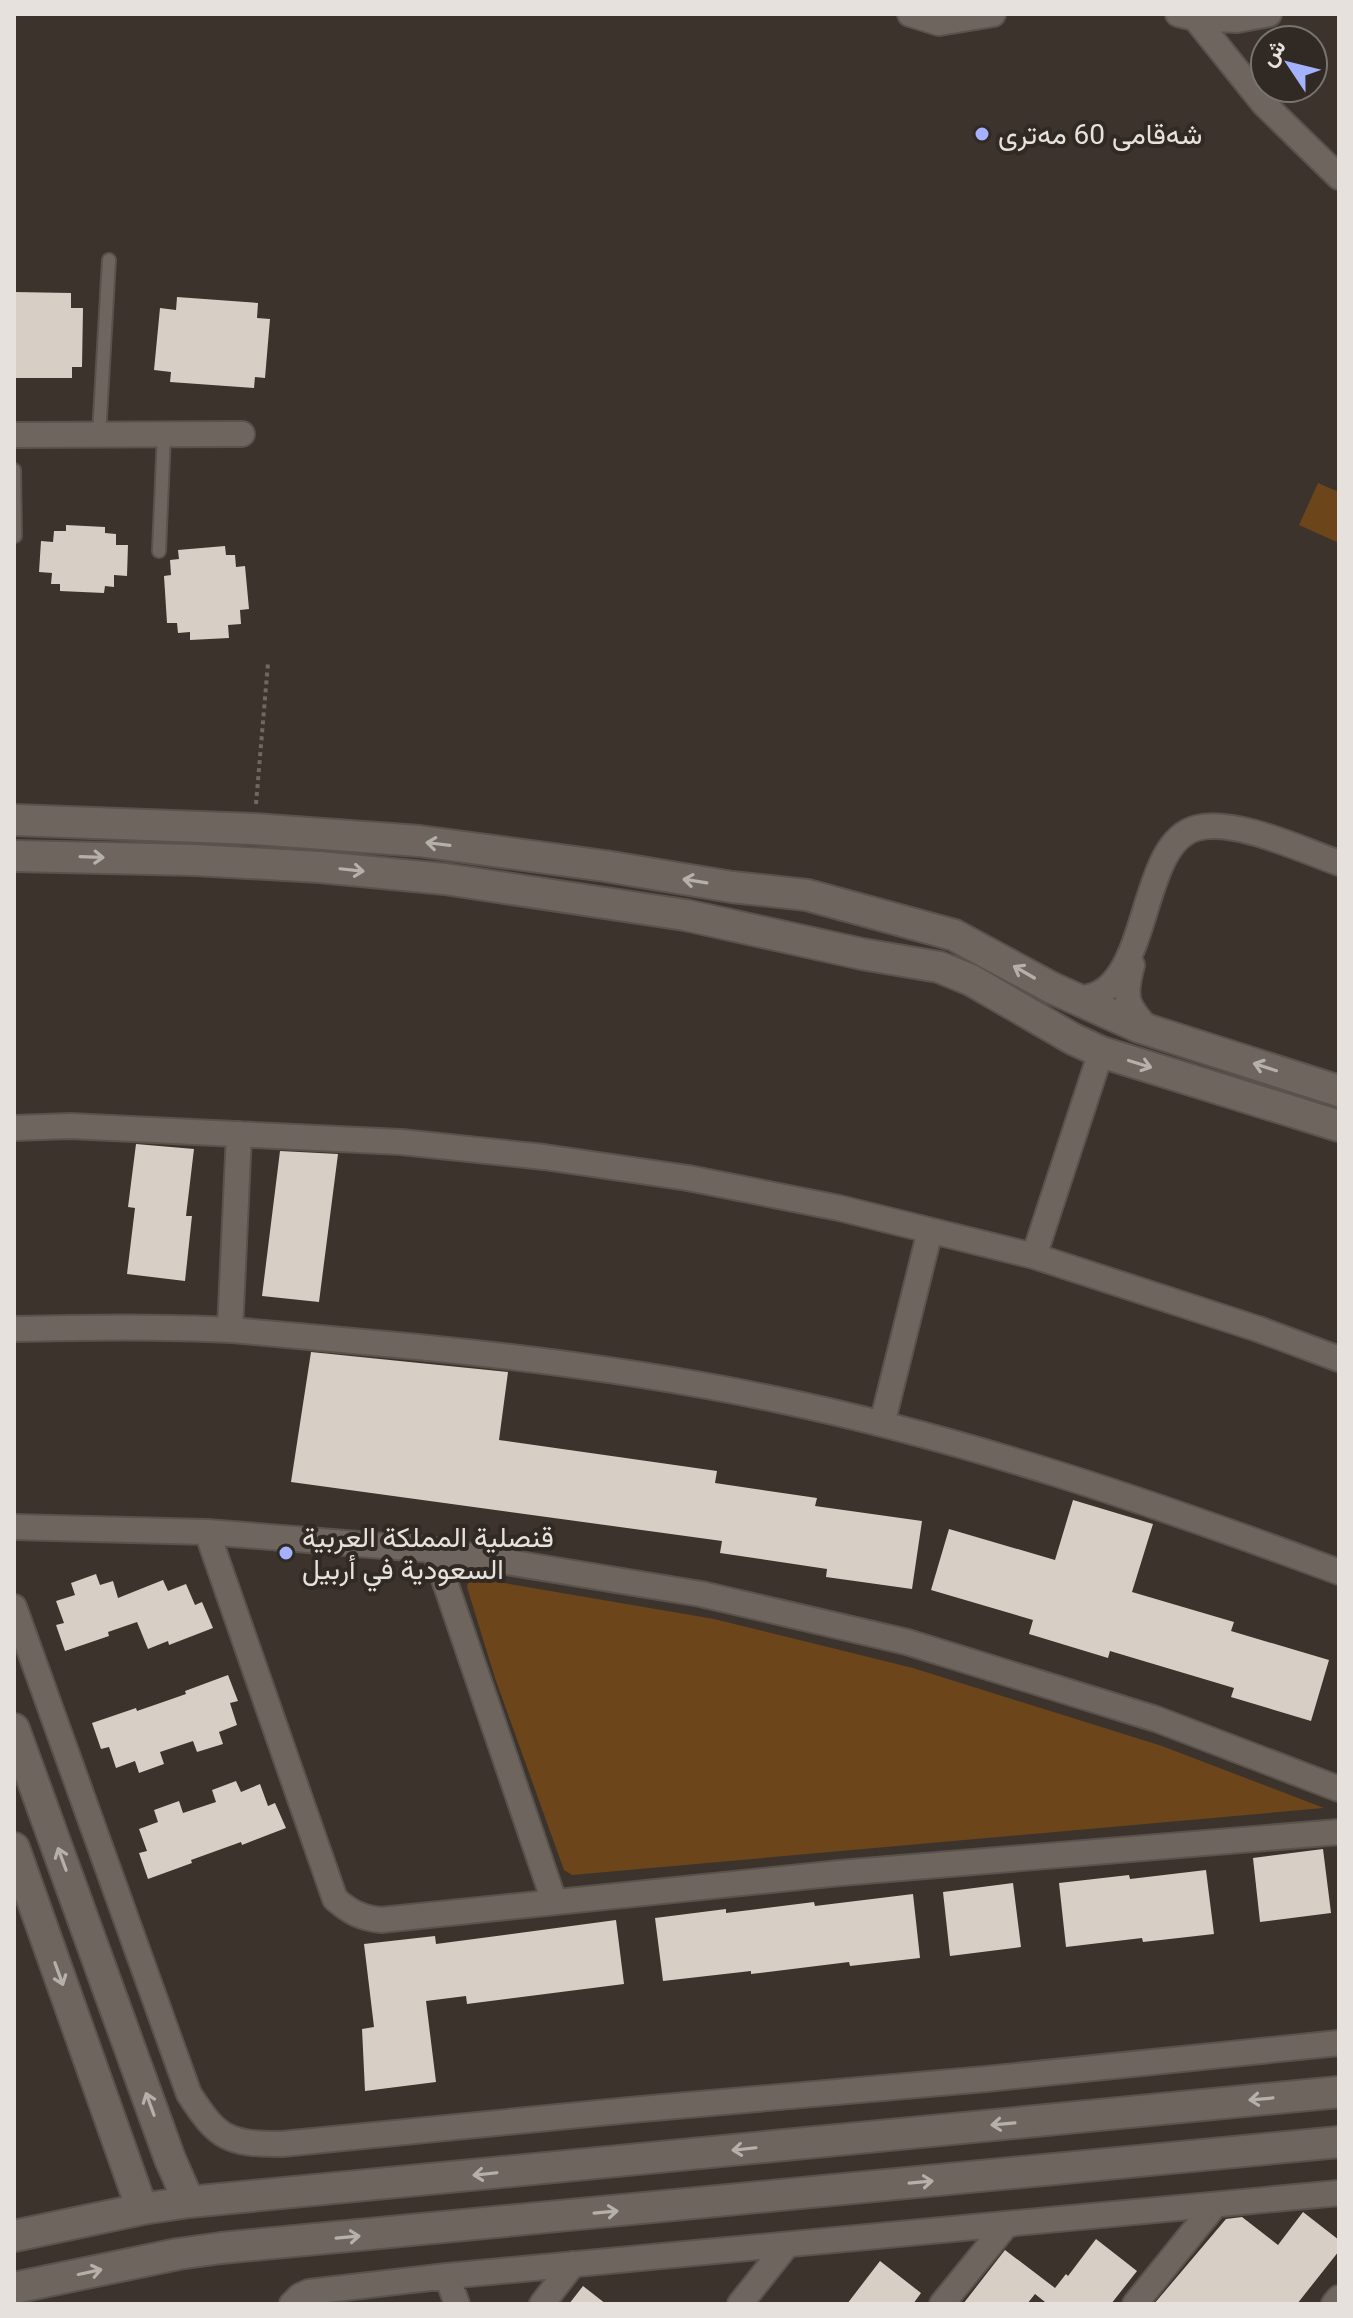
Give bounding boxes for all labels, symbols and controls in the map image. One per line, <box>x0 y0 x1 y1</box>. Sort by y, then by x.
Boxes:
north arrow <box>1249 24 1329 104</box>
text: ش <box>1255 35 1292 71</box>
place label: شەقامی 60 مەتری <box>998 118 1202 152</box>
marker: شەقامی 60 مەتری <box>973 125 991 143</box>
one-way arrow <box>425 836 452 851</box>
one-way arrow <box>78 849 105 865</box>
one-way arrow <box>338 863 365 878</box>
one-way arrow <box>683 873 708 888</box>
one-way arrow <box>1013 964 1036 980</box>
one-way arrow <box>1127 1057 1153 1072</box>
one-way arrow <box>1253 1058 1278 1073</box>
place label: قنصلية المملكة العربية السعودية في أربيل <box>302 1521 554 1592</box>
marker: قنصلية المملكة العربية السعودية في أربيل <box>277 1544 295 1562</box>
one-way arrow <box>53 1847 68 1872</box>
one-way arrow <box>53 1961 67 1986</box>
one-way arrow <box>142 2092 156 2117</box>
one-way arrow <box>1248 2092 1275 2107</box>
one-way arrow <box>990 2116 1016 2131</box>
one-way arrow <box>731 2141 758 2156</box>
one-way arrow <box>472 2166 499 2181</box>
one-way arrow <box>907 2175 934 2190</box>
one-way arrow <box>593 2204 619 2219</box>
one-way arrow <box>334 2229 361 2244</box>
one-way arrow <box>77 2264 103 2279</box>

